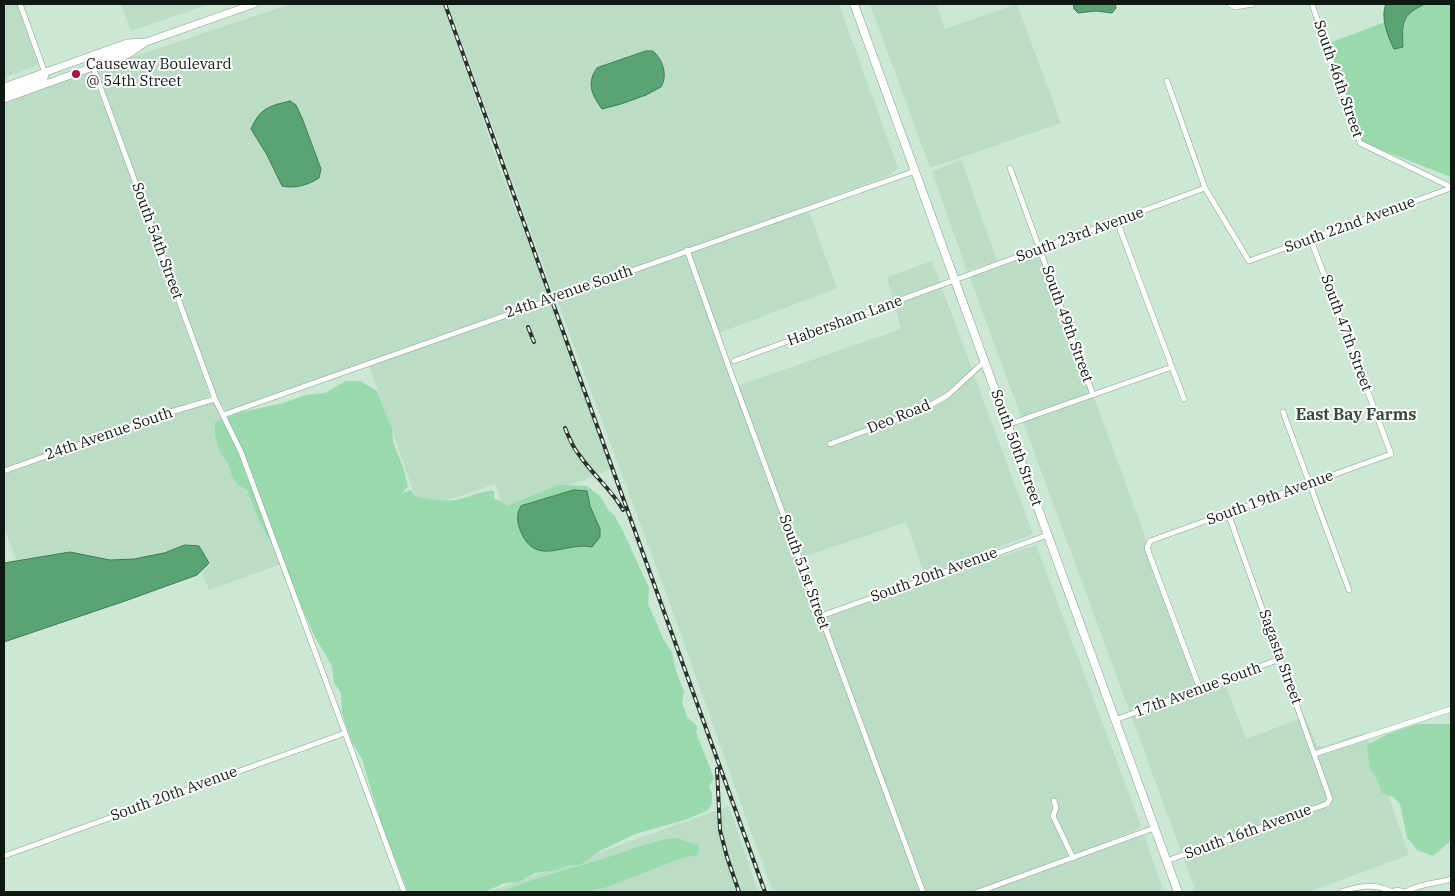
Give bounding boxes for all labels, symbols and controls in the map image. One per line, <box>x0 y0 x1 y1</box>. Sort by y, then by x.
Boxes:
street label: South 46th Street <box>1309 18 1367 140</box>
place label: Causeway Boulevard @ 54th Street <box>86 56 232 91</box>
marker: Causeway Boulevard @ 54th Street <box>70 68 82 80</box>
street label: South 54th Street <box>128 180 186 302</box>
street label: South 22nd Avenue <box>1282 193 1418 257</box>
street label: South 23rd Avenue <box>1014 204 1146 266</box>
street label: 24th Avenue South <box>503 262 635 322</box>
street label: South 49th Street <box>1038 263 1096 385</box>
street label: South 47th Street <box>1317 272 1375 394</box>
street label: Habersham Lane <box>785 292 905 350</box>
street label: South 50th Street <box>987 387 1045 509</box>
street label: Deo Road <box>865 396 933 438</box>
street label: 24th Avenue South <box>43 404 175 464</box>
district label: East Bay Farms <box>1296 405 1416 425</box>
street label: South 19th Avenue <box>1204 467 1336 529</box>
street label: South 51st Street <box>775 512 833 632</box>
street label: South 20th Avenue <box>868 544 1000 606</box>
street label: Sagasta Street <box>1255 607 1305 707</box>
street label: 17th Avenue South <box>1132 659 1264 721</box>
street label: South 20th Avenue <box>108 763 240 825</box>
street label: South 16th Avenue <box>1182 801 1314 863</box>

